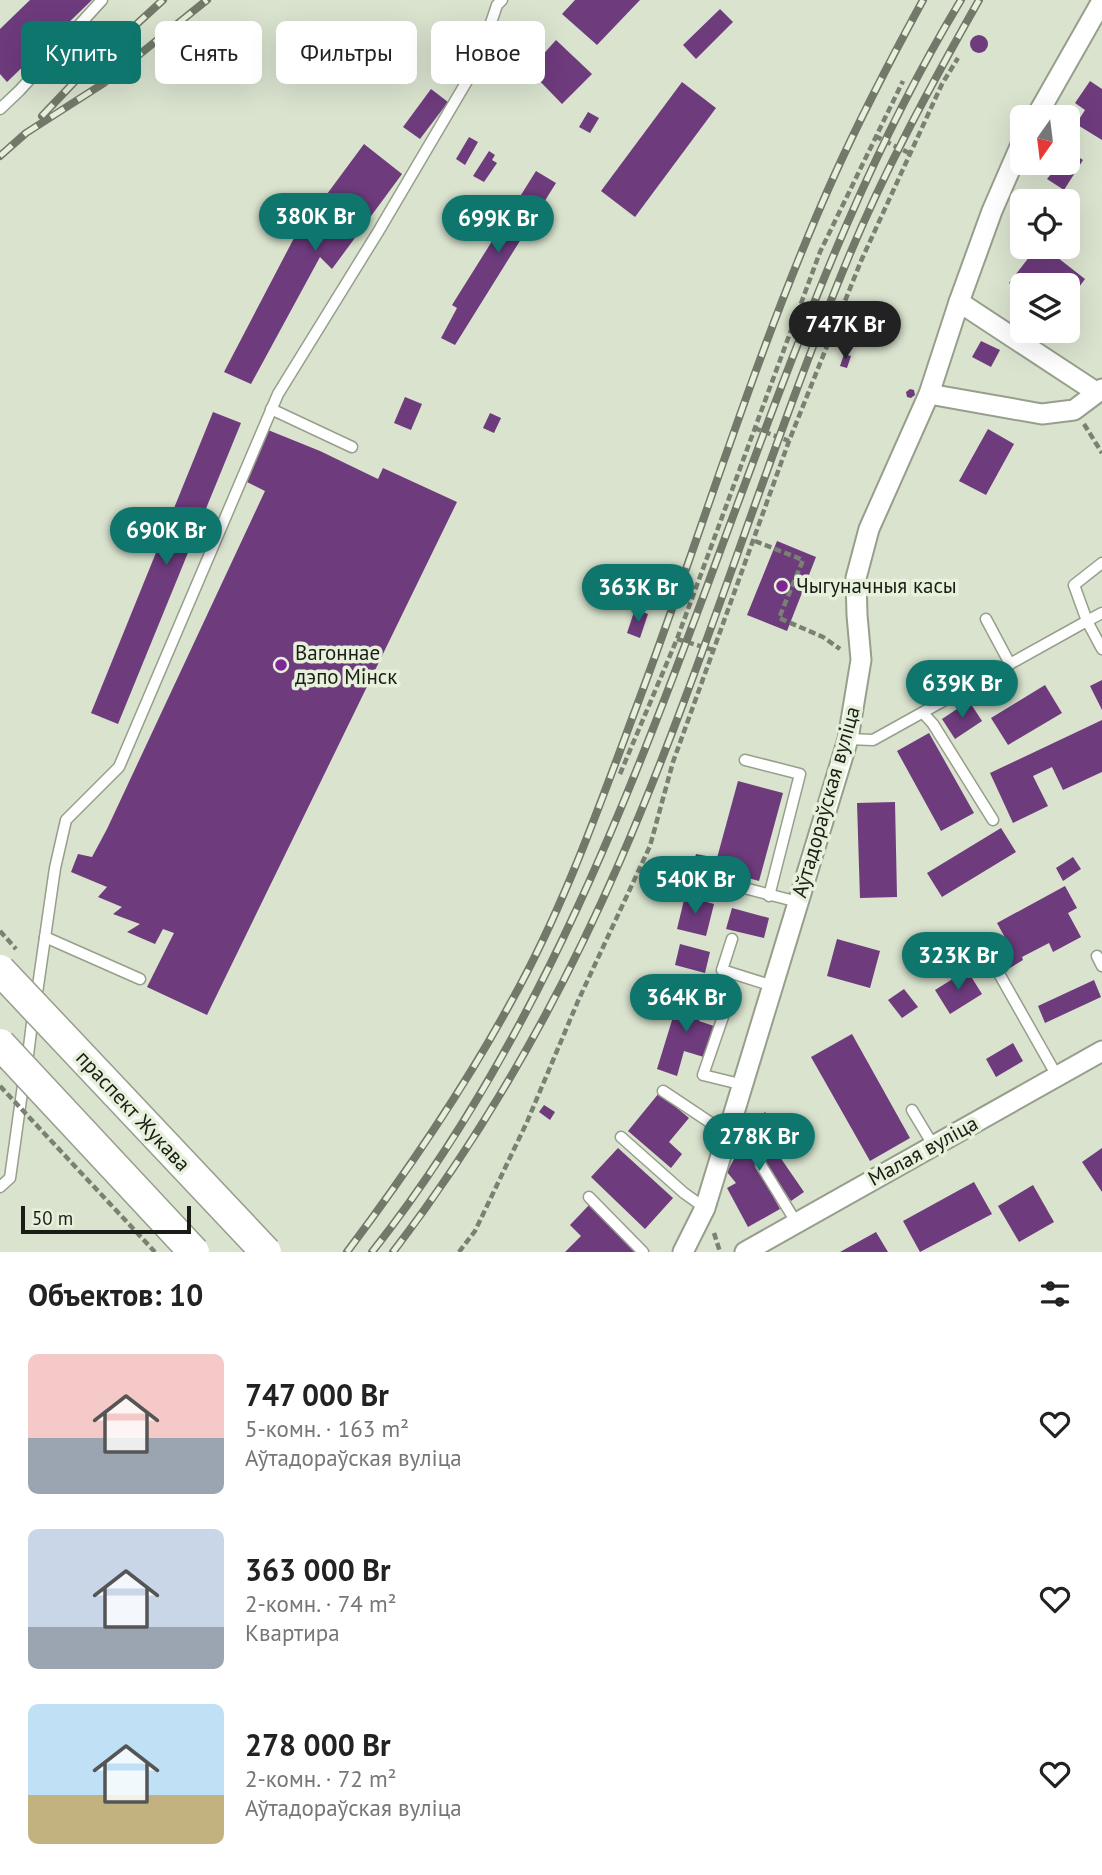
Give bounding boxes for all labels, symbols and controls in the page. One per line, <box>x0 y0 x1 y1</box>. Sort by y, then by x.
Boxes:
chip: Купить <box>21 21 141 84</box>
chip: Снять <box>155 21 262 84</box>
chip: Фильтры <box>276 21 417 84</box>
chip: Новое <box>431 21 545 84</box>
north arrow <box>1010 105 1080 175</box>
map controls <box>1010 105 1080 343</box>
button: locate <box>1010 189 1080 259</box>
pin: 380K Br <box>250 194 380 253</box>
pin: 699K Br <box>433 196 563 255</box>
text: 380K Br <box>275 201 355 230</box>
text: 699K Br <box>458 203 538 232</box>
button: layers <box>1010 273 1080 343</box>
pin: 747K Br <box>780 302 910 361</box>
text: 747K Br <box>805 309 885 338</box>
pin: 690K Br <box>101 508 231 567</box>
text: 690K Br <box>126 515 206 544</box>
pin: 363K Br <box>573 564 703 624</box>
text: 363K Br <box>598 572 678 601</box>
place label: Чыгуначныя касы <box>796 572 957 599</box>
marker: Чыгуначныя касы <box>774 578 790 594</box>
place label: Вагоннае дэпо Мінск <box>295 639 397 690</box>
marker: Вагоннае дэпо Мінск <box>273 657 289 673</box>
pin: 639K Br <box>897 660 1027 720</box>
text: 639K Br <box>922 668 1002 697</box>
street label: Аўтадораўская вуліца <box>785 703 866 901</box>
pin: 540K Br <box>630 856 760 916</box>
text: 540K Br <box>655 864 735 893</box>
pin: 323K Br <box>893 932 1023 992</box>
text: 323K Br <box>918 940 998 969</box>
pin: 364K Br <box>621 974 751 1034</box>
text: 364K Br <box>646 982 726 1011</box>
street label: праспект Жукава <box>70 1044 196 1177</box>
street label: Малая вуліца <box>863 1109 983 1192</box>
pin: 278K Br <box>694 1114 824 1173</box>
text: 278K Br <box>719 1121 799 1150</box>
scale bar <box>21 1203 191 1235</box>
text: 50 m <box>32 1206 73 1230</box>
text: Объектов: 10 <box>28 1275 203 1314</box>
icon: filters <box>1036 1275 1074 1313</box>
text: 747 000 Br <box>245 1375 389 1414</box>
icon: home <box>84 1382 168 1466</box>
icon: heart <box>1036 1405 1074 1443</box>
text: 5-комн. · 163 m² <box>245 1414 409 1443</box>
text: Аўтадораўская вуліца <box>245 1443 462 1472</box>
text: 363 000 Br <box>245 1550 391 1589</box>
icon: home <box>84 1557 168 1641</box>
icon: heart <box>1036 1580 1074 1618</box>
text: 2-комн. · 74 m² <box>245 1589 397 1618</box>
text: Квартира <box>245 1618 340 1647</box>
text: 278 000 Br <box>245 1725 391 1764</box>
icon: home <box>84 1732 168 1816</box>
icon: heart <box>1036 1755 1074 1793</box>
text: 2-комн. · 72 m² <box>245 1764 397 1793</box>
text: Аўтадораўская вуліца <box>245 1793 462 1822</box>

